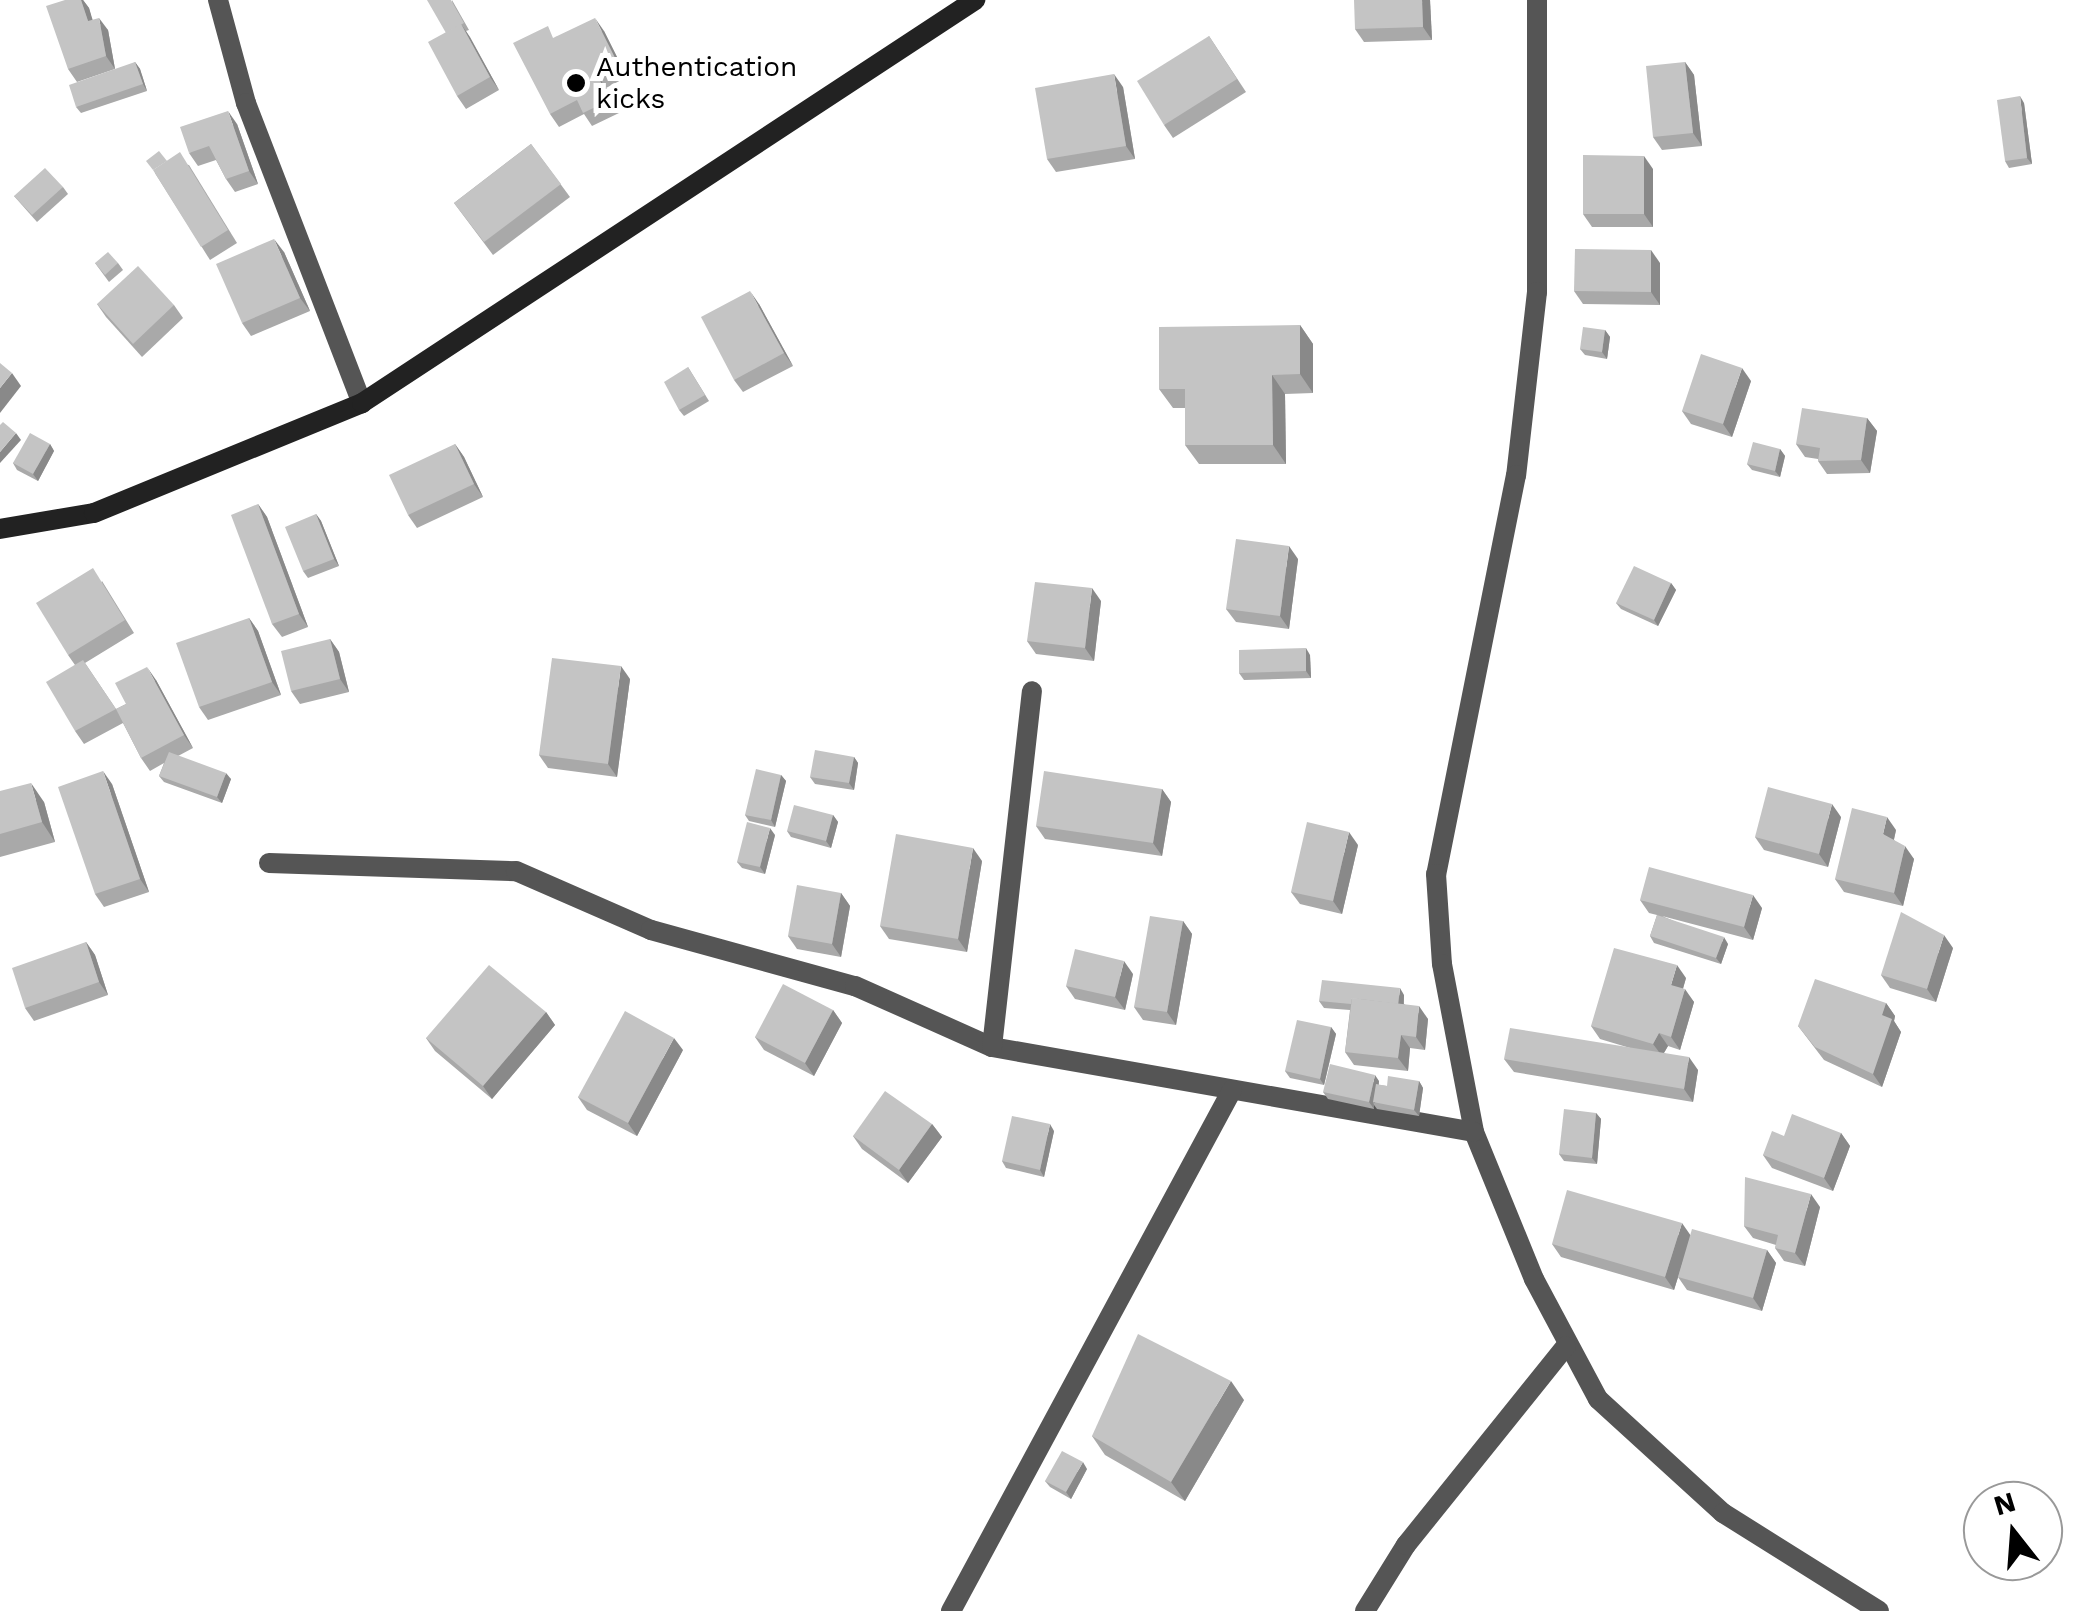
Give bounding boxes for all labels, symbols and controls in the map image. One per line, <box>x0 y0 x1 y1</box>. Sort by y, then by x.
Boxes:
place label: Authentication kicks <box>596 50 797 116</box>
marker: Authentication kicks <box>565 72 587 94</box>
north arrow <box>1963 1481 2063 1581</box>
text: N <box>1990 1485 2019 1523</box>

